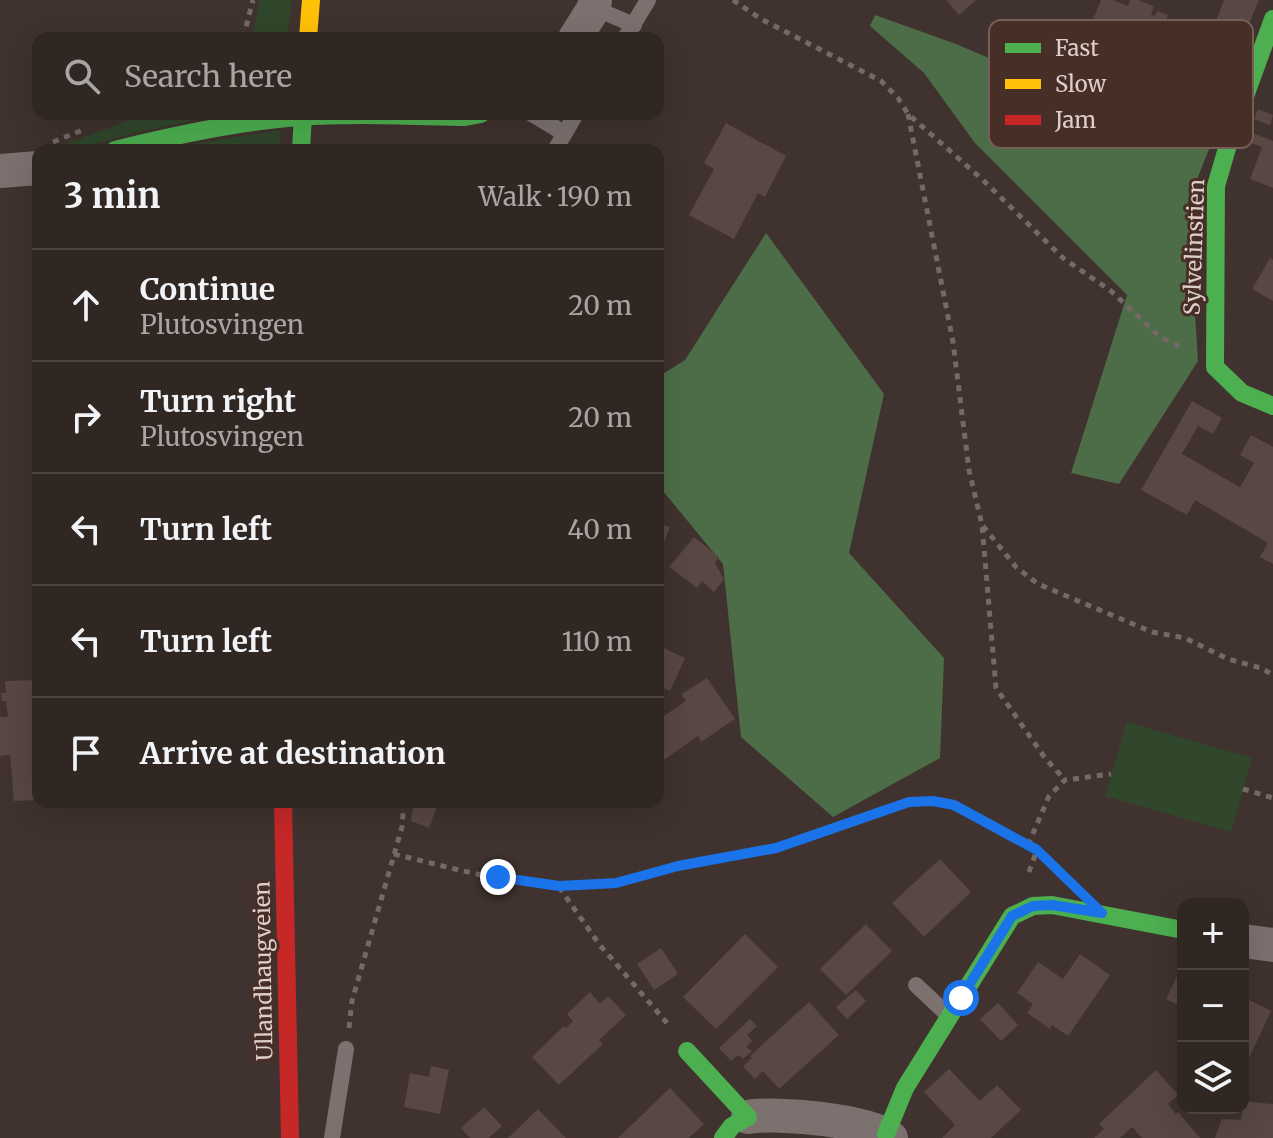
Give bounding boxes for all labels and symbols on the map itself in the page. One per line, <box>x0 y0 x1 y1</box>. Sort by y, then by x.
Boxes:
legend <box>989 20 1253 148</box>
text: Fast <box>1055 34 1099 62</box>
text: Slow <box>1055 70 1106 98</box>
text: Jam <box>1054 106 1096 134</box>
street label: Sylvelinstien <box>1178 178 1210 316</box>
route end <box>480 859 516 895</box>
street label: Ullandhaugveien <box>247 881 279 1061</box>
route start <box>943 980 979 1016</box>

